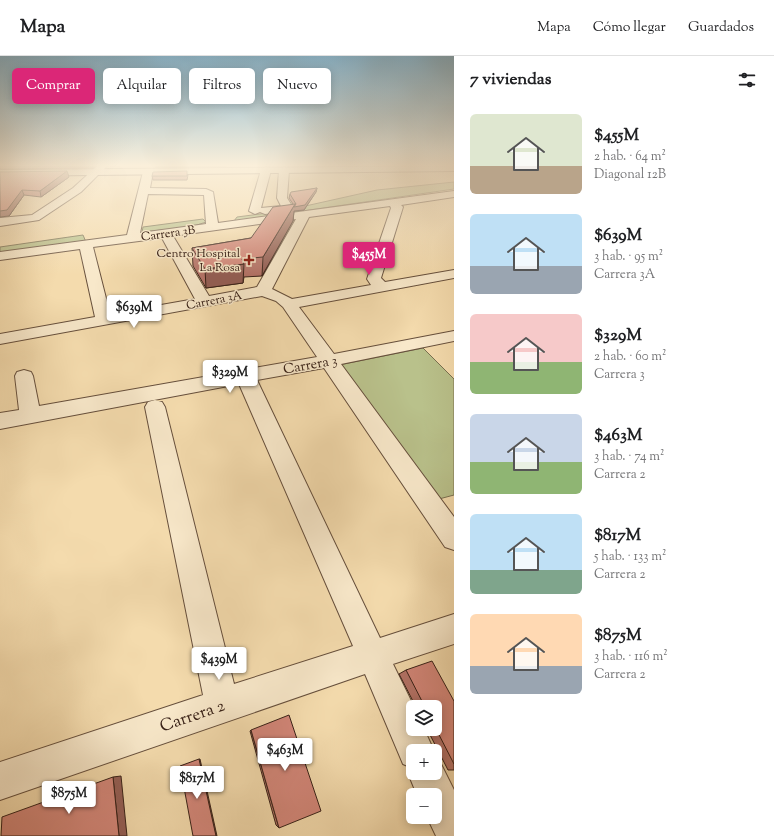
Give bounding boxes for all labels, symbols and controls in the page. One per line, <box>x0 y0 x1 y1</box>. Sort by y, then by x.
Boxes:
text: Mapa <box>20 14 65 41</box>
text: Mapa <box>537 18 571 38</box>
text: Cómo llegar <box>593 18 666 38</box>
text: Guardados <box>688 18 754 38</box>
chip: Comprar <box>12 68 95 104</box>
chip: Alquilar <box>103 68 181 104</box>
chip: Filtros <box>189 68 255 104</box>
chip: Nuevo <box>263 68 331 104</box>
text: 7 viviendas <box>470 68 551 92</box>
icon: filters <box>736 69 758 91</box>
text: $455M <box>594 124 639 148</box>
icon: home <box>502 130 550 178</box>
text: 2 hab. · 64 m² <box>594 148 666 166</box>
text: Diagonal 12B <box>594 166 666 184</box>
street label: Carrera 3B <box>140 221 197 247</box>
text: $639M <box>594 224 642 248</box>
icon: home <box>502 230 550 278</box>
pin: $455M <box>341 242 397 276</box>
place label: Centro Hospital La Rosa <box>157 245 241 277</box>
text: $455M <box>352 246 386 264</box>
text: 3 hab. · 95 m² <box>594 248 663 266</box>
marker: Centro Hospital La Rosa <box>243 254 255 266</box>
text: Carrera 3A <box>594 266 655 284</box>
street label: Carrera 3A <box>185 287 244 315</box>
pin: $639M <box>106 295 162 329</box>
text: $639M <box>116 299 152 317</box>
text: $329M <box>594 324 642 348</box>
icon: home <box>502 330 550 378</box>
text: 2 hab. · 60 m² <box>594 348 666 366</box>
street label: Carrera 3 <box>282 351 339 381</box>
pin: $329M <box>202 360 258 394</box>
text: $329M <box>212 364 248 382</box>
text: Carrera 3 <box>594 366 645 384</box>
text: $463M <box>594 424 642 448</box>
icon: home <box>502 430 550 478</box>
text: 3 hab. · 74 m² <box>594 448 664 466</box>
text: Carrera 2 <box>594 466 646 484</box>
text: $817M <box>594 524 641 548</box>
icon: home <box>502 530 550 578</box>
text: 5 hab. · 133 m² <box>594 548 666 566</box>
text: Carrera 2 <box>594 566 646 584</box>
text: $875M <box>594 624 642 648</box>
icon: home <box>502 630 550 678</box>
pin: $439M <box>191 647 247 681</box>
text: 3 hab. · 116 m² <box>594 648 668 666</box>
text: $439M <box>201 651 237 669</box>
text: Carrera 2 <box>594 666 646 684</box>
street label: Carrera 2 <box>157 695 229 739</box>
map controls <box>406 700 442 824</box>
button: layers <box>406 700 442 736</box>
pin: $463M <box>257 738 313 772</box>
text: $463M <box>266 742 304 760</box>
button: + <box>406 744 442 780</box>
pin: $817M <box>169 766 225 800</box>
text: $817M <box>179 770 215 788</box>
pin: $875M <box>41 781 97 815</box>
text: $875M <box>51 785 87 803</box>
button: − <box>406 788 442 824</box>

